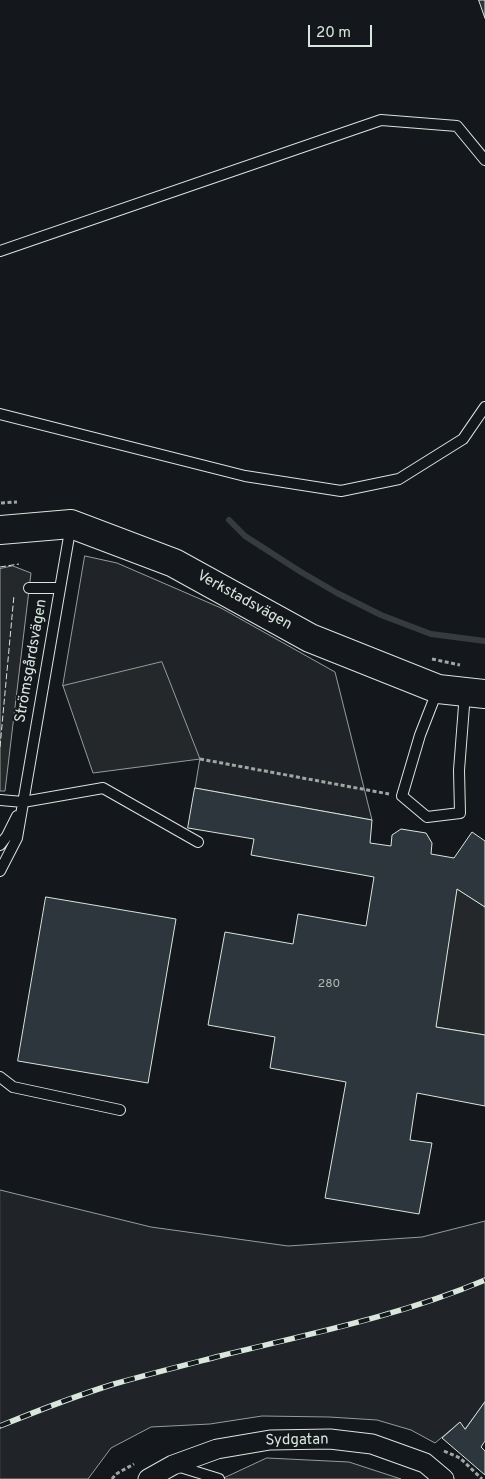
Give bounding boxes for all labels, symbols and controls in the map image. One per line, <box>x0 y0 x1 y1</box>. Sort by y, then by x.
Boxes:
scale bar <box>310 15 374 47</box>
text: 20 m <box>316 24 351 43</box>
street label: Verkstadsvägen <box>193 567 295 635</box>
street label: Strömsgårdsvägen <box>12 598 52 724</box>
house number: 280 <box>318 978 340 992</box>
street label: Sydgatan <box>265 1431 329 1451</box>

